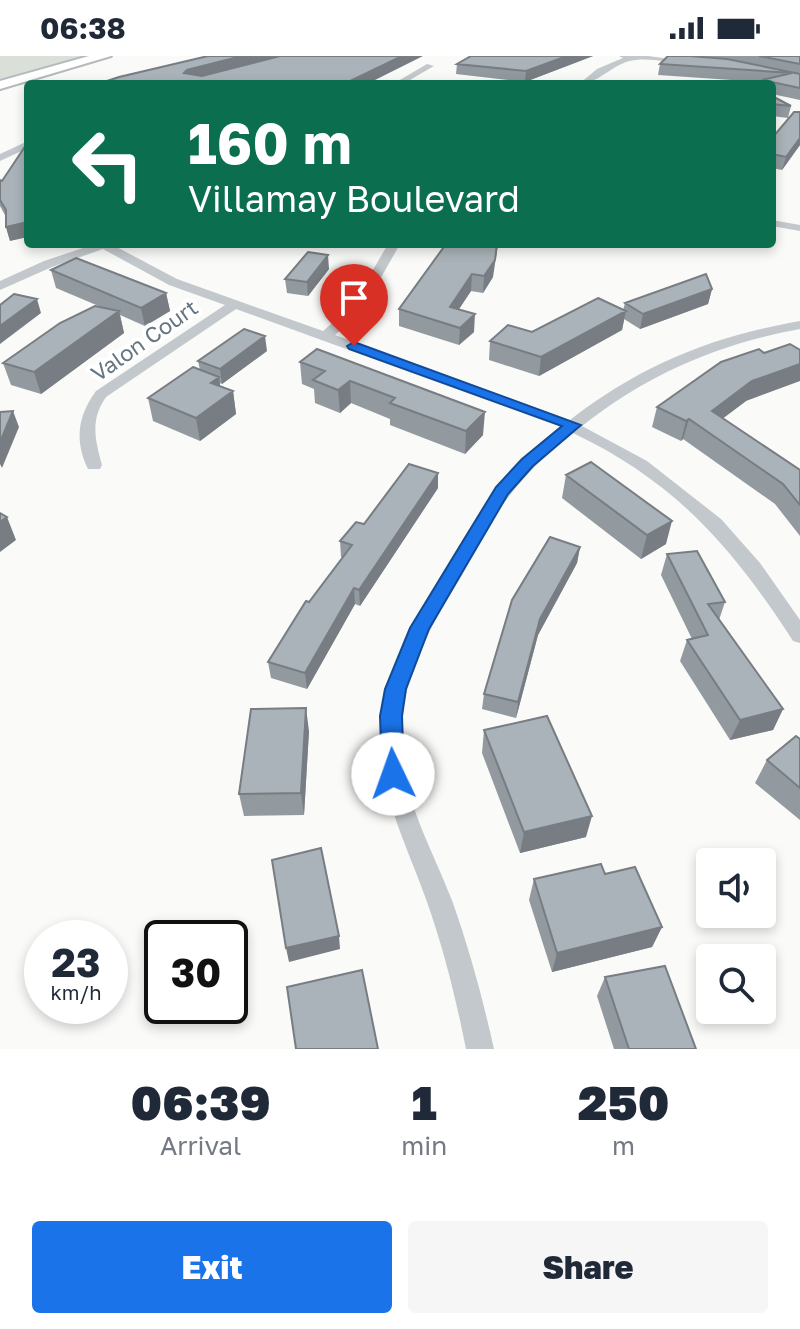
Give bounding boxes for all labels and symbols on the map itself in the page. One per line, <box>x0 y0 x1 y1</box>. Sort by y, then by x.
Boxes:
pin <box>320 264 388 346</box>
street label: Valon Court <box>85 293 203 387</box>
position arrow <box>351 732 435 816</box>
speed limit sign: 30 <box>144 920 248 1024</box>

